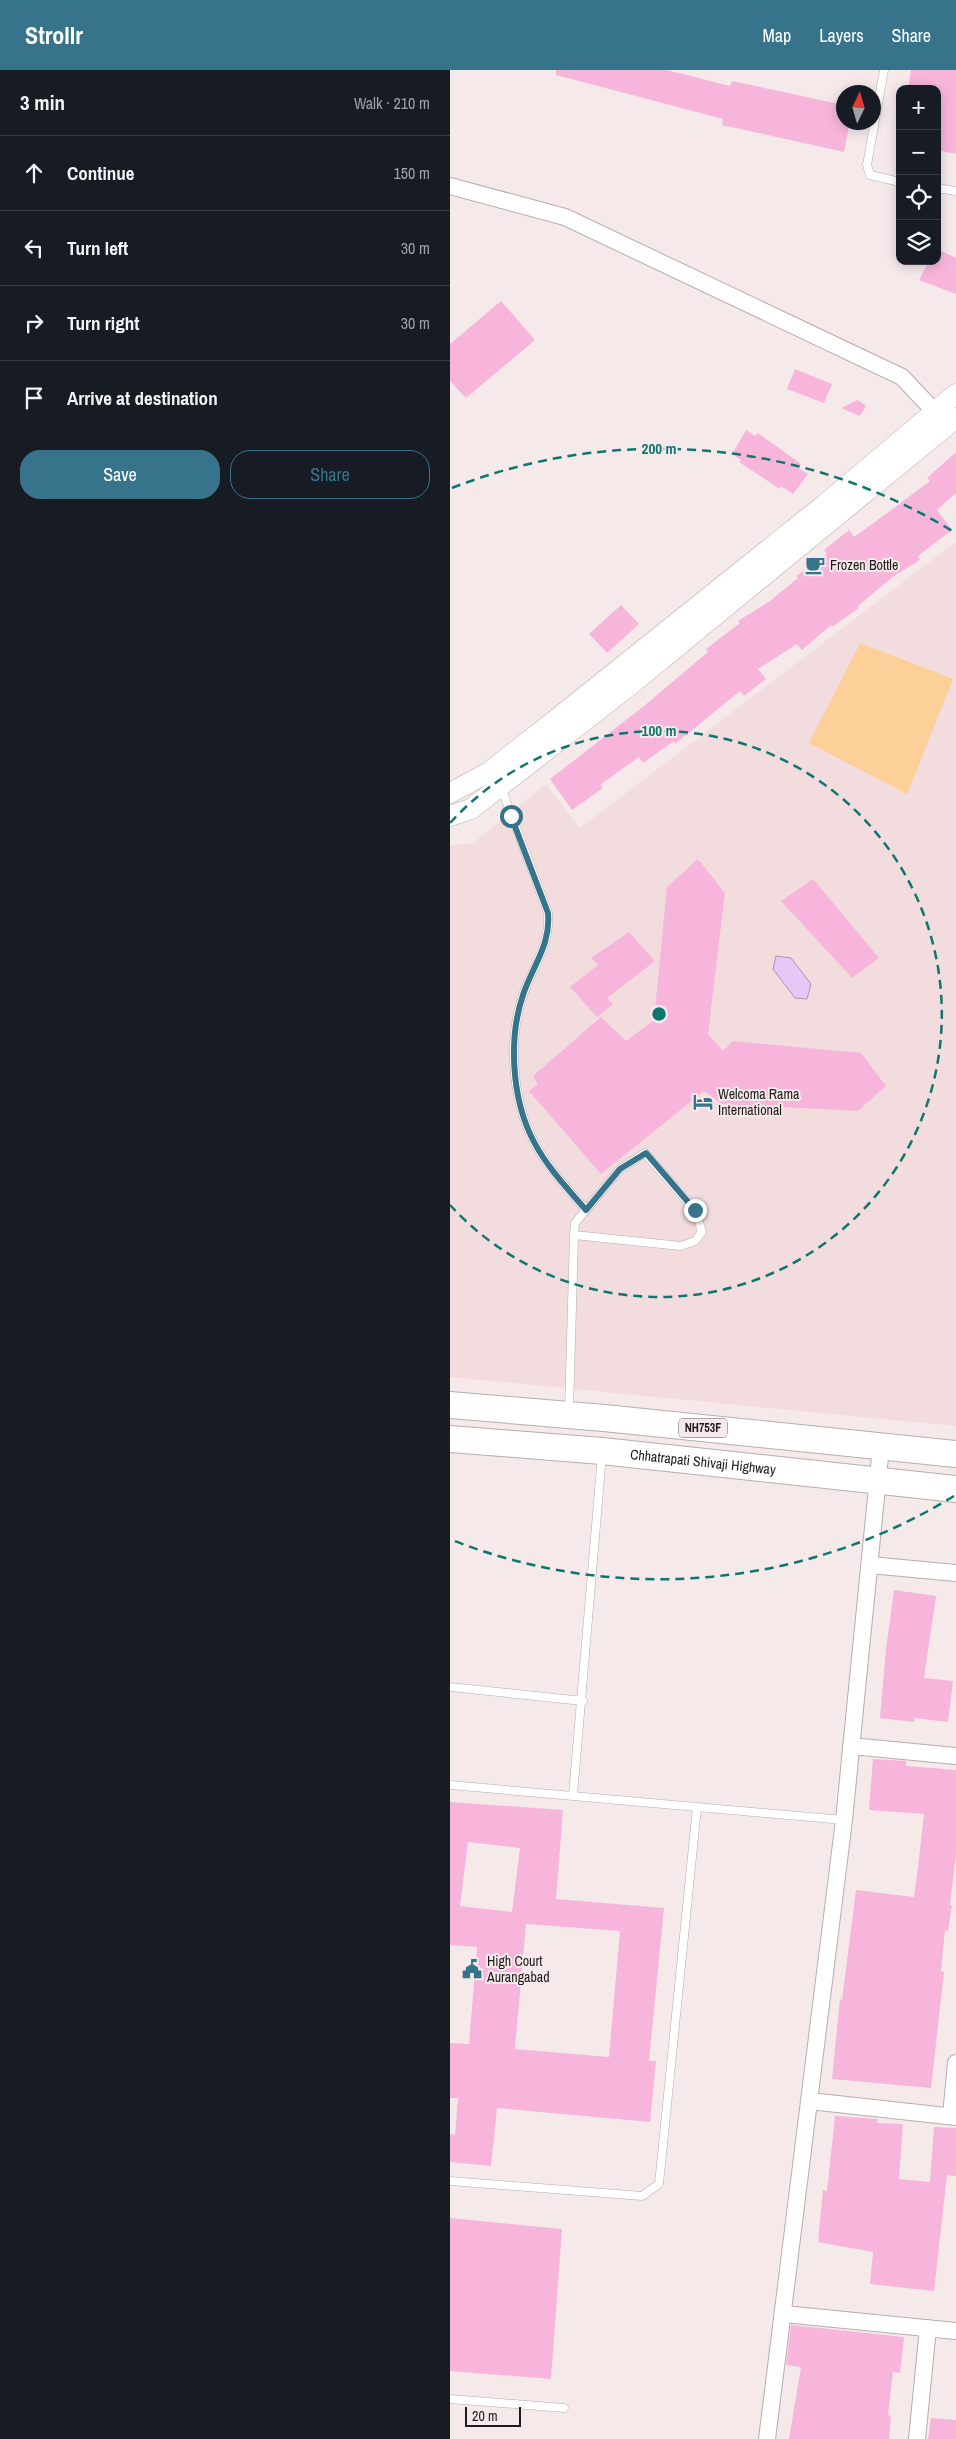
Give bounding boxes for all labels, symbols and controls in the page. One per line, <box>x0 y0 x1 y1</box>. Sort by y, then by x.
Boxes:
text: Strollr <box>25 19 83 51</box>
text: Map <box>763 23 791 48</box>
text: Layers <box>819 23 864 48</box>
text: Share <box>892 23 931 48</box>
north arrow <box>836 85 881 130</box>
map controls <box>896 85 941 265</box>
button: + <box>896 85 941 130</box>
text: 3 min <box>20 88 65 117</box>
text: Walk · 210 m <box>354 92 430 114</box>
button: − <box>896 130 941 175</box>
icon: ahead <box>20 159 48 187</box>
text: Continue <box>67 160 135 186</box>
text: 150 m <box>394 162 430 184</box>
button: locate <box>896 175 941 220</box>
button: layers <box>896 220 941 265</box>
icon: left <box>20 234 48 262</box>
text: Turn left <box>67 235 128 261</box>
text: 30 m <box>401 237 430 259</box>
icon: right <box>20 309 48 337</box>
text: Turn right <box>67 310 139 336</box>
text: 30 m <box>401 312 430 334</box>
icon: arrive <box>20 384 48 412</box>
text: Arrive at destination <box>67 385 218 411</box>
text: 200 m <box>642 438 676 459</box>
button: Save <box>20 450 220 499</box>
button: Share <box>230 450 430 499</box>
cafe icon: Frozen Bottle <box>804 554 826 576</box>
place label: Frozen Bottle <box>830 556 898 574</box>
text: 100 m <box>642 720 676 741</box>
route start <box>500 805 523 828</box>
centre of rings <box>650 1005 668 1023</box>
place label: Welcoma Rama International <box>718 1085 800 1119</box>
hotel icon: Welcoma Rama International <box>692 1091 714 1113</box>
route end <box>684 1199 707 1222</box>
road number: NH753F <box>679 1419 727 1438</box>
street label: Chhatrapati Shivaji Highway <box>629 1445 777 1479</box>
place label: High Court Aurangabad <box>486 1952 550 1986</box>
public building icon: High Court Aurangabad <box>461 1958 483 1980</box>
scale bar <box>465 2404 521 2427</box>
text: 20 m <box>472 2407 498 2425</box>

